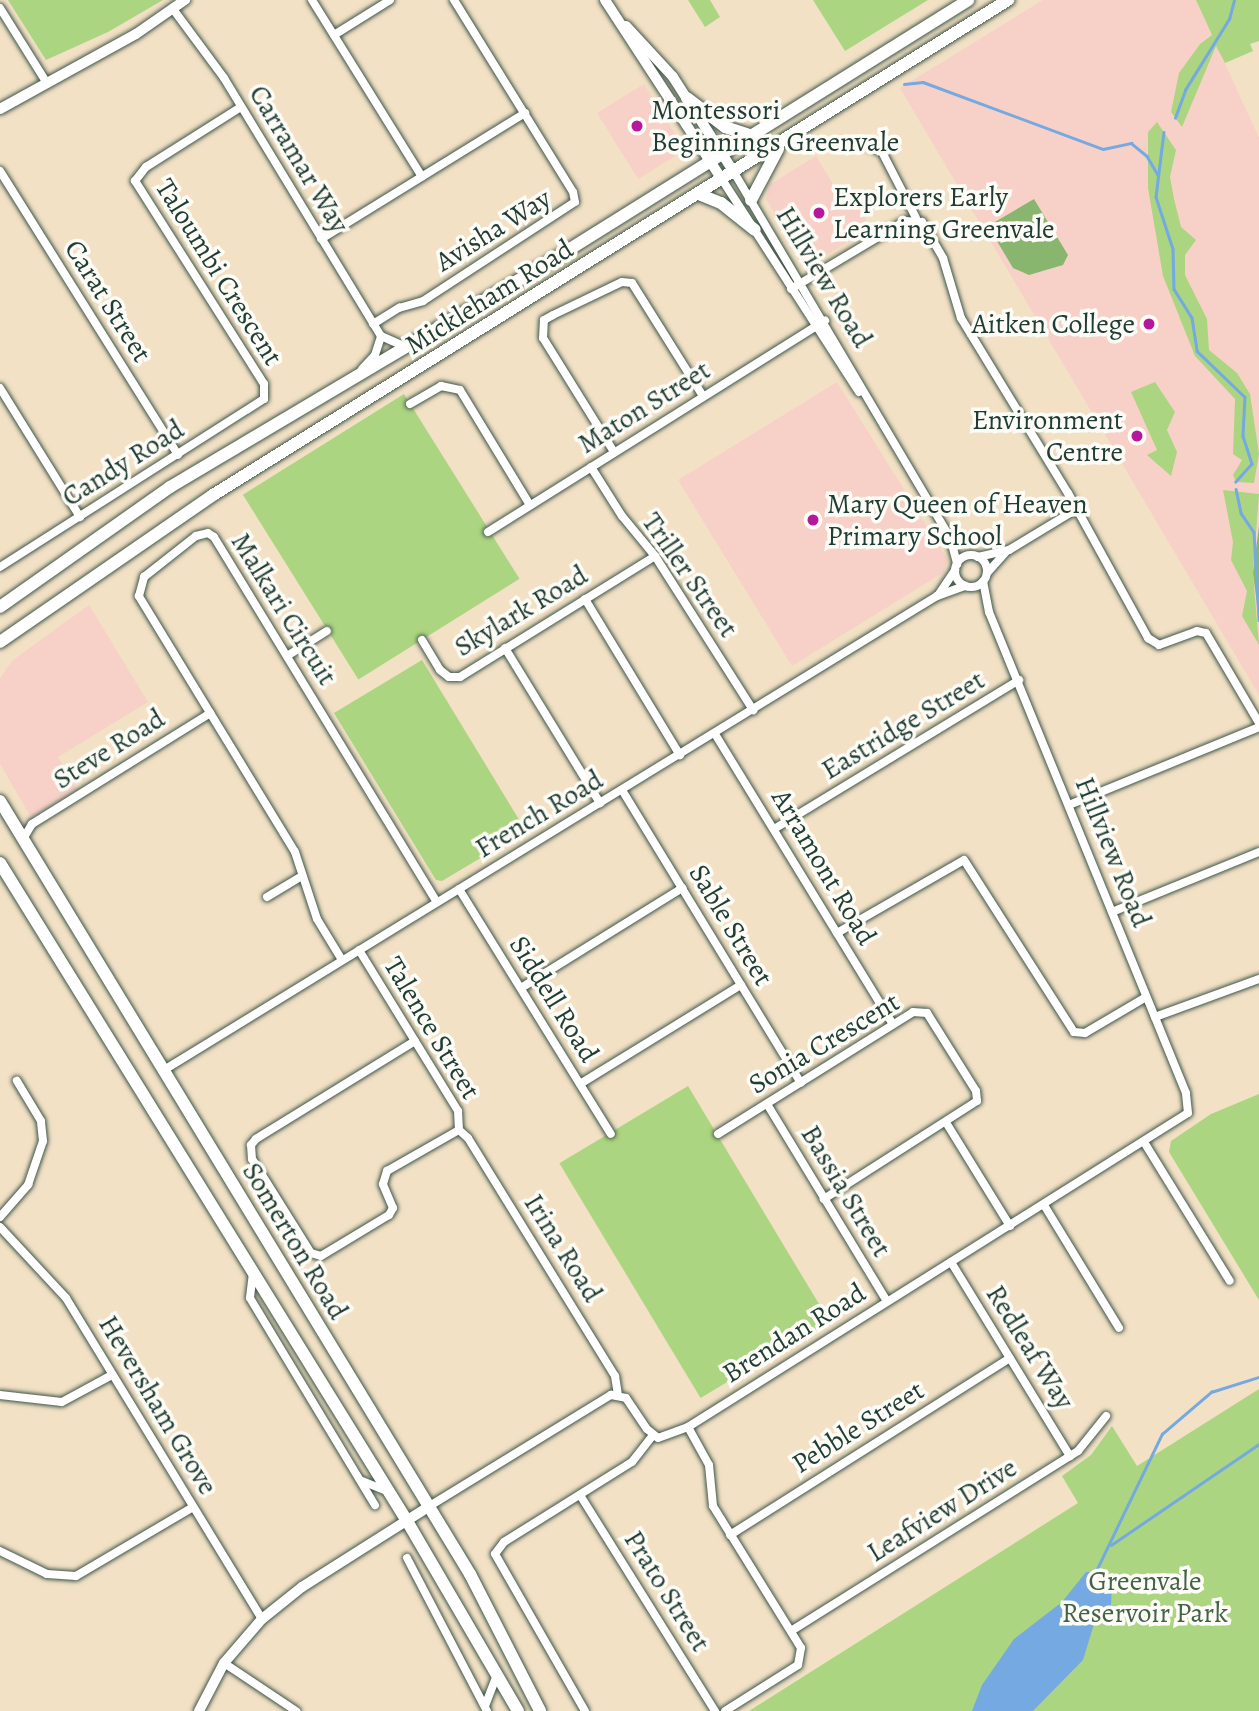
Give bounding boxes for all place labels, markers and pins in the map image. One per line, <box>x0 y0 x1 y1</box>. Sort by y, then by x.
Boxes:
place label: Montessori Beginnings Greenvale <box>651 93 899 159</box>
marker: Montessori Beginnings Greenvale <box>629 118 645 134</box>
place label: Explorers Early Learning Greenvale <box>833 180 1055 246</box>
marker: Explorers Early Learning Greenvale <box>811 205 827 221</box>
place label: Aitken College <box>972 307 1135 341</box>
marker: Aitken College <box>1141 316 1157 332</box>
place label: Environment Centre <box>972 403 1123 469</box>
marker: Environment Centre <box>1129 428 1145 444</box>
place label: Mary Queen of Heaven Primary School <box>827 487 1088 553</box>
marker: Mary Queen of Heaven Primary School <box>805 512 821 528</box>

